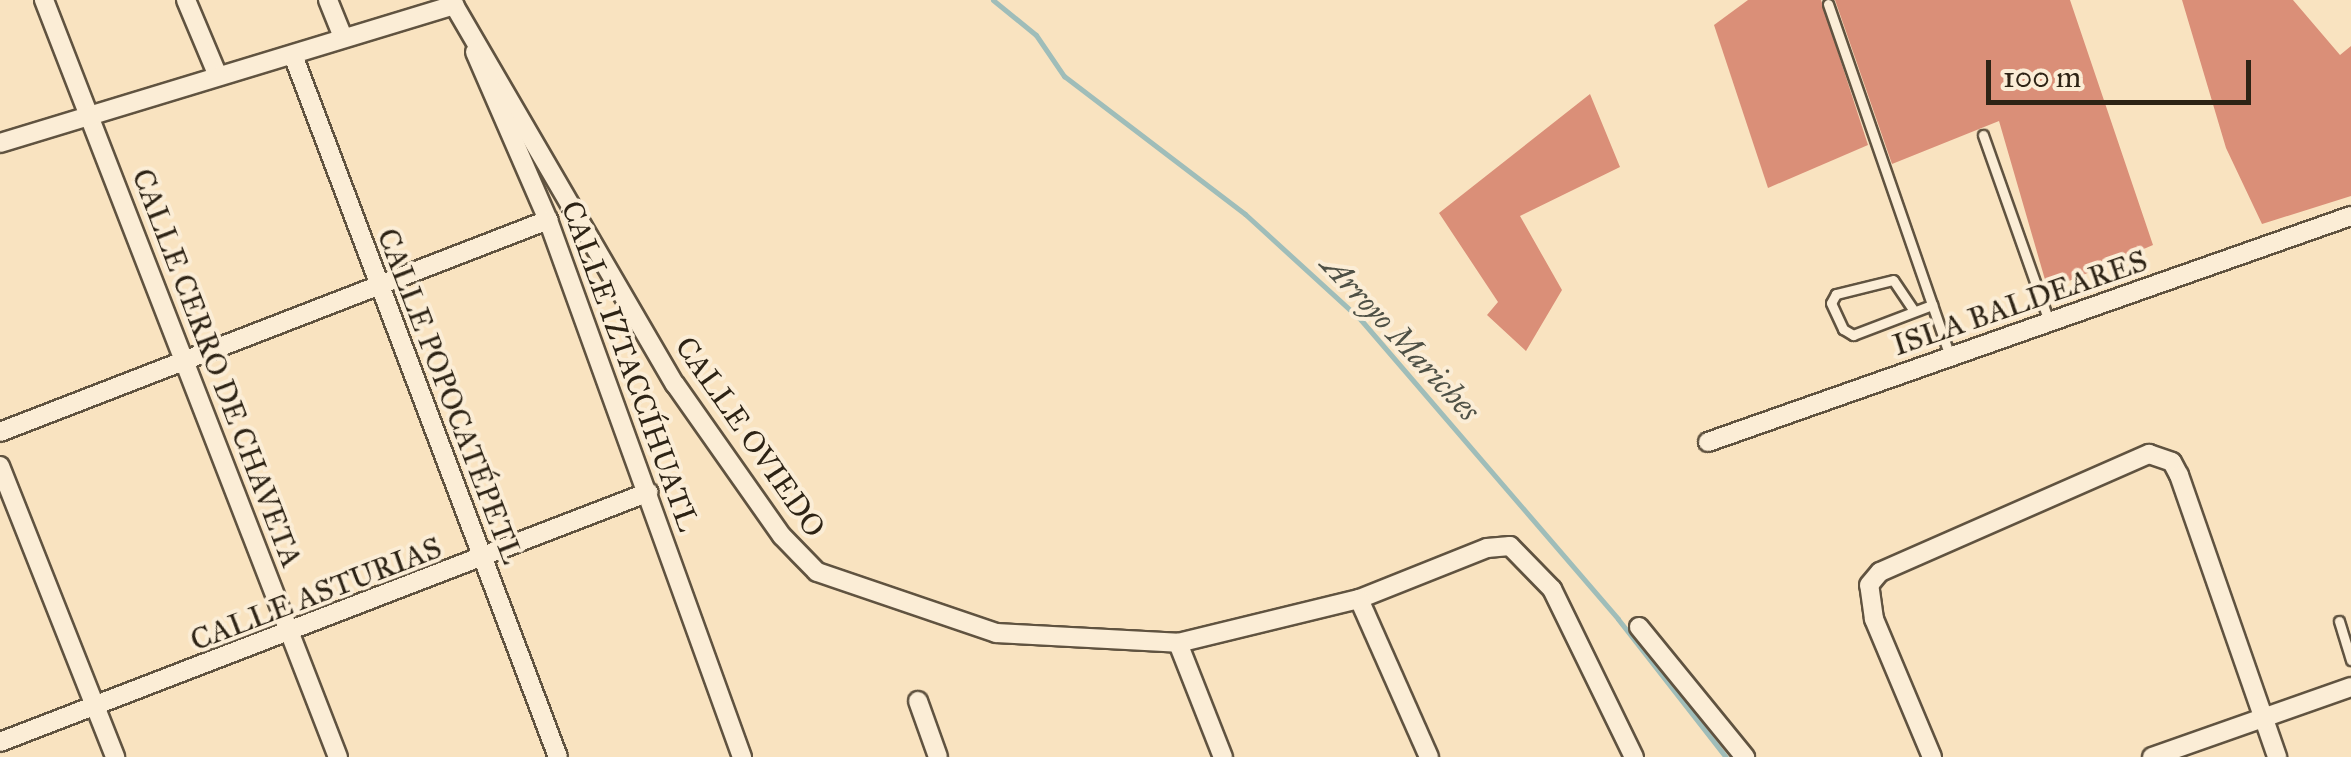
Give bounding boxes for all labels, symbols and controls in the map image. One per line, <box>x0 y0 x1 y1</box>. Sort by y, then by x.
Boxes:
scale bar <box>1991 40 2256 102</box>
text: 100 m <box>2003 59 2081 95</box>
street label: CALLE CERRO DE CHAVETA <box>124 164 310 572</box>
street label: CALLE IZTACCÍHUATL <box>553 196 707 536</box>
street label: CALLE POPOCATÉPETL <box>369 223 531 569</box>
street label: ISLA BALDEARES <box>1888 243 2152 363</box>
water label: Arroyo Mariches <box>1313 246 1487 430</box>
street label: CALLE OVIEDO <box>667 330 833 544</box>
street label: CALLE ASTURIAS <box>185 530 447 658</box>

